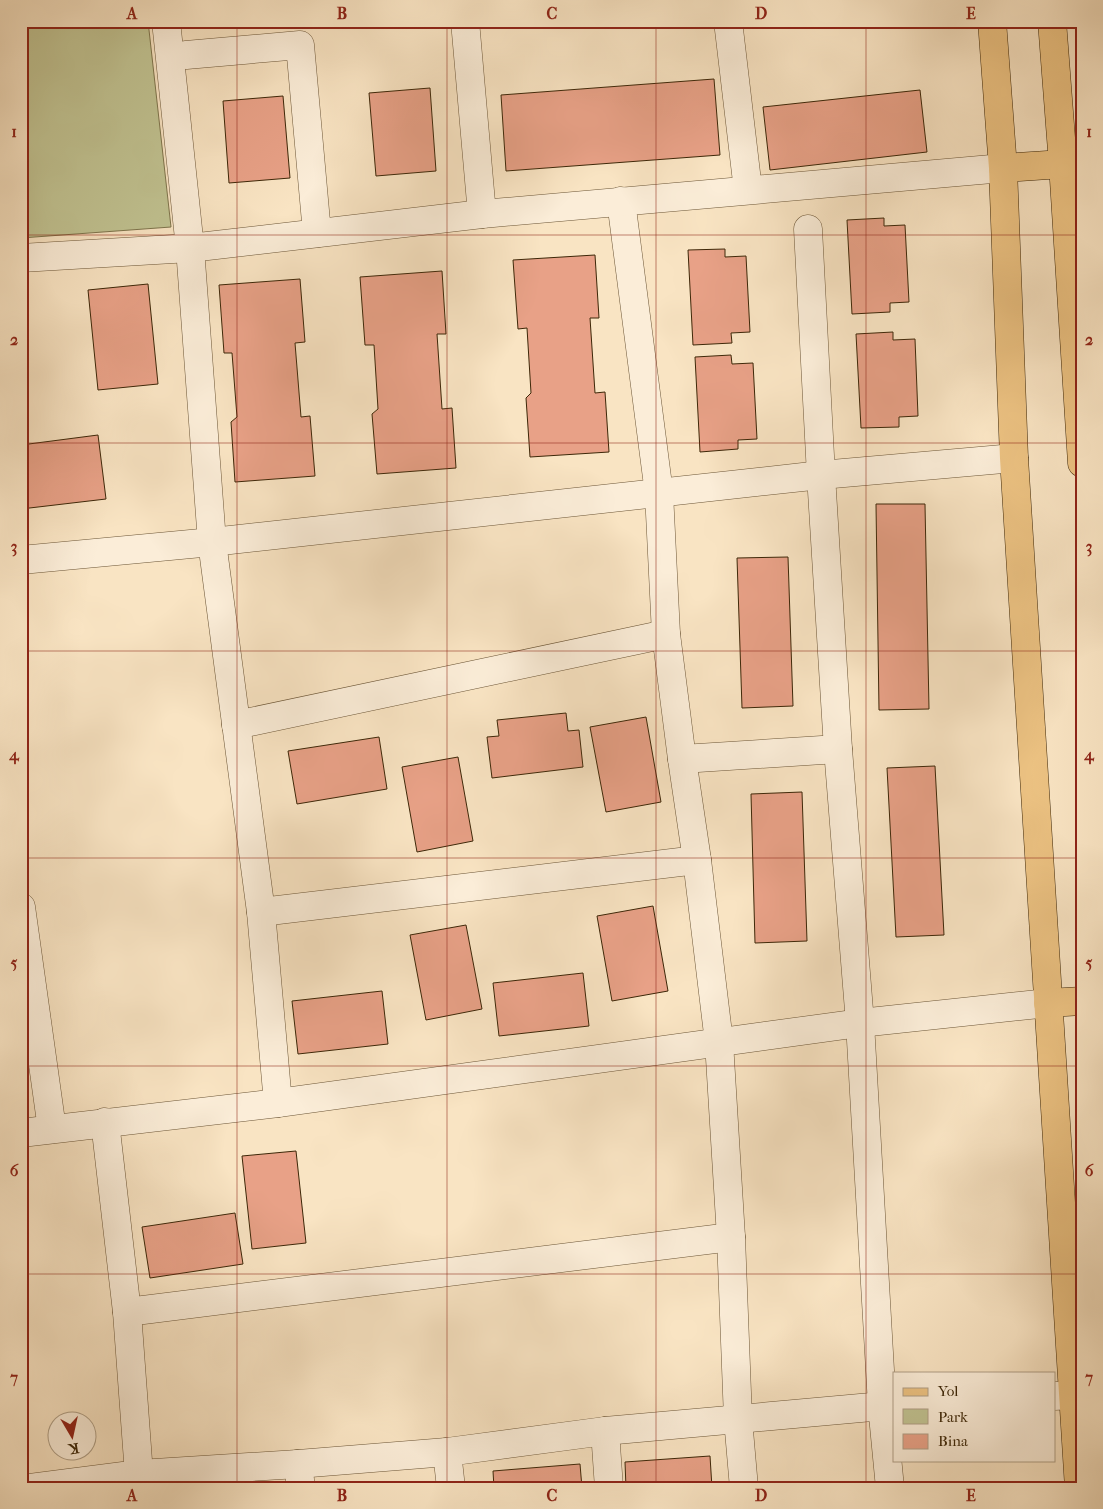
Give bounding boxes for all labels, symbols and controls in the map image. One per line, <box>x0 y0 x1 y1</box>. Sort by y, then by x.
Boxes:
text: A <box>126 4 138 23</box>
text: B <box>337 4 347 23</box>
text: C <box>547 4 558 23</box>
text: D <box>755 4 767 23</box>
text: E <box>966 4 976 23</box>
text: 1 <box>11 122 17 141</box>
text: 1 <box>1086 122 1092 141</box>
text: 2 <box>10 330 18 349</box>
text: 2 <box>1085 330 1093 349</box>
text: 3 <box>11 537 17 557</box>
text: 3 <box>1086 537 1092 557</box>
text: 4 <box>8 745 20 765</box>
text: 4 <box>1083 745 1095 765</box>
text: 5 <box>11 953 18 972</box>
text: 5 <box>1086 953 1093 972</box>
text: 6 <box>10 1161 19 1180</box>
text: 6 <box>1085 1161 1094 1180</box>
text: 7 <box>9 1368 18 1387</box>
text: 7 <box>1084 1368 1093 1387</box>
legend <box>893 1372 1056 1462</box>
text: Yol <box>937 1382 958 1400</box>
text: Park <box>938 1408 968 1426</box>
north arrow <box>48 1412 98 1462</box>
text: Bina <box>938 1432 969 1450</box>
text: K <box>67 1439 80 1458</box>
text: A <box>126 1486 138 1505</box>
text: B <box>337 1486 347 1505</box>
text: C <box>547 1486 558 1505</box>
text: D <box>755 1486 767 1505</box>
text: E <box>966 1486 976 1505</box>

